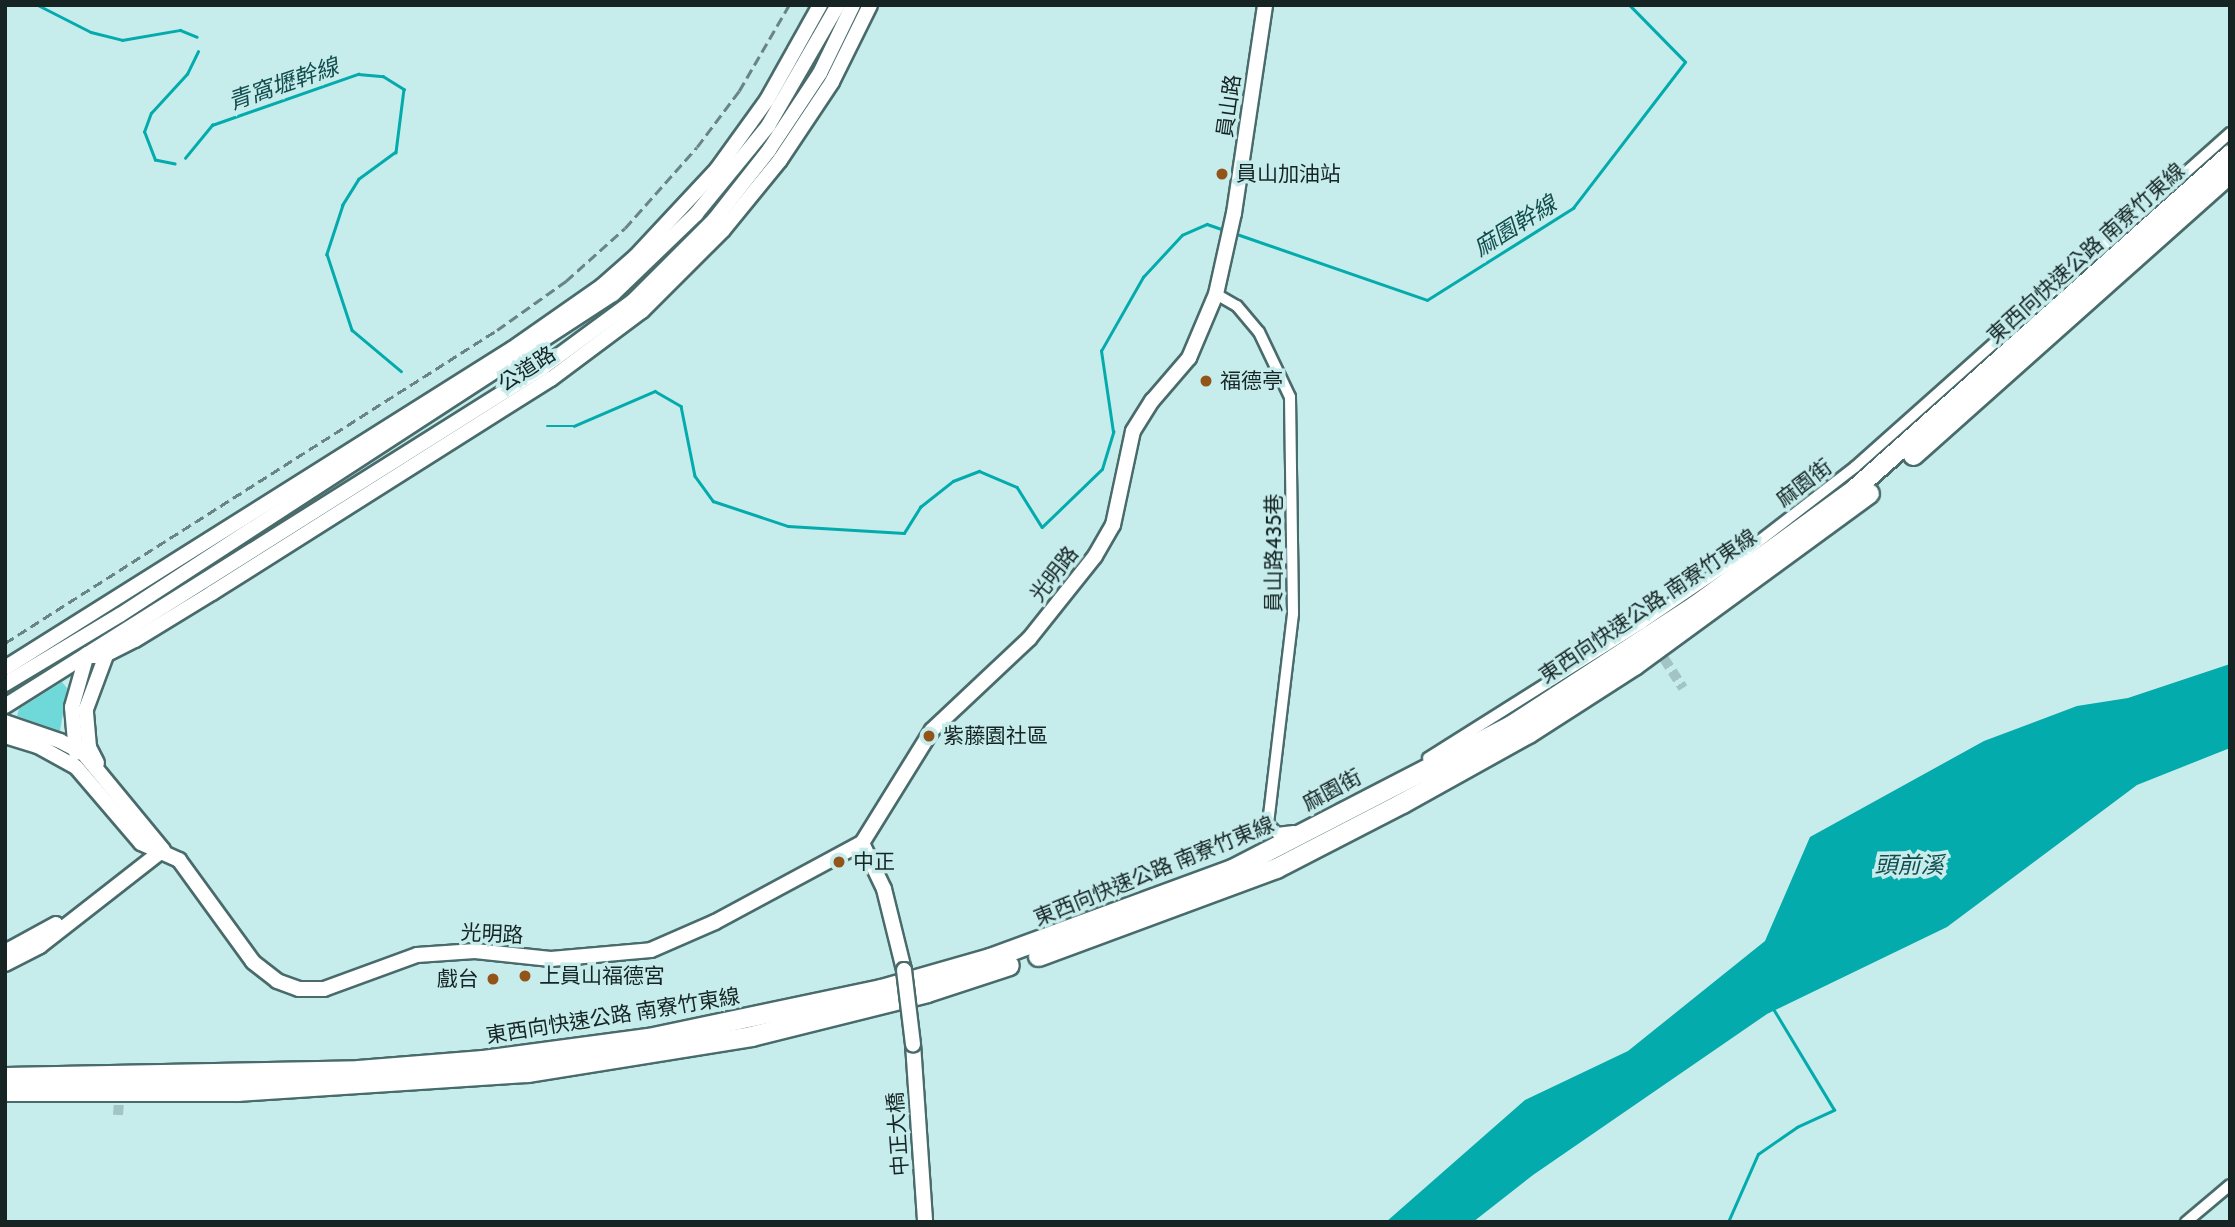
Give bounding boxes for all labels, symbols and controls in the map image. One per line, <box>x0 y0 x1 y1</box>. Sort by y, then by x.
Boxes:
water label: 青窩壢幹線 <box>224 52 342 116</box>
street label: 員山路 <box>1212 73 1246 139</box>
street label: 東西向快速公路 南寮竹東線 <box>1982 158 2190 348</box>
place label: 員山加油站 <box>1236 161 1341 187</box>
marker: 員山加油站 <box>1214 166 1230 182</box>
water label: 麻園幹線 <box>1469 190 1561 262</box>
street label: 公道路 <box>494 341 560 397</box>
place label: 福德亭 <box>1220 368 1283 394</box>
marker: 福德亭 <box>1198 373 1214 389</box>
street label: 麻園街 <box>1771 454 1837 512</box>
street label: 員山路435巷 <box>1261 494 1287 612</box>
street label: 東西向快速公路 南寮竹東線 <box>1535 524 1761 688</box>
street label: 光明路 <box>1025 541 1083 607</box>
place label: 紫藤園社區 <box>943 723 1048 749</box>
marker: 紫藤園社區 <box>921 728 937 744</box>
street label: 麻園街 <box>1298 764 1366 816</box>
street label: 東西向快速公路 南寮竹東線 <box>1030 811 1278 931</box>
place label: 中正 <box>853 849 895 875</box>
water label: 頭前溪 <box>1875 851 1943 879</box>
marker: 中正 <box>831 854 847 870</box>
street label: 光明路 <box>460 920 524 948</box>
place label: 上員山福德宮 <box>539 963 665 989</box>
place label: 戲台 <box>437 966 479 992</box>
marker: 上員山福德宮 <box>517 968 533 984</box>
marker: 戲台 <box>485 971 501 987</box>
street label: 東西向快速公路 南寮竹東線 <box>484 983 742 1049</box>
street label: 中正大橋 <box>883 1091 913 1177</box>

